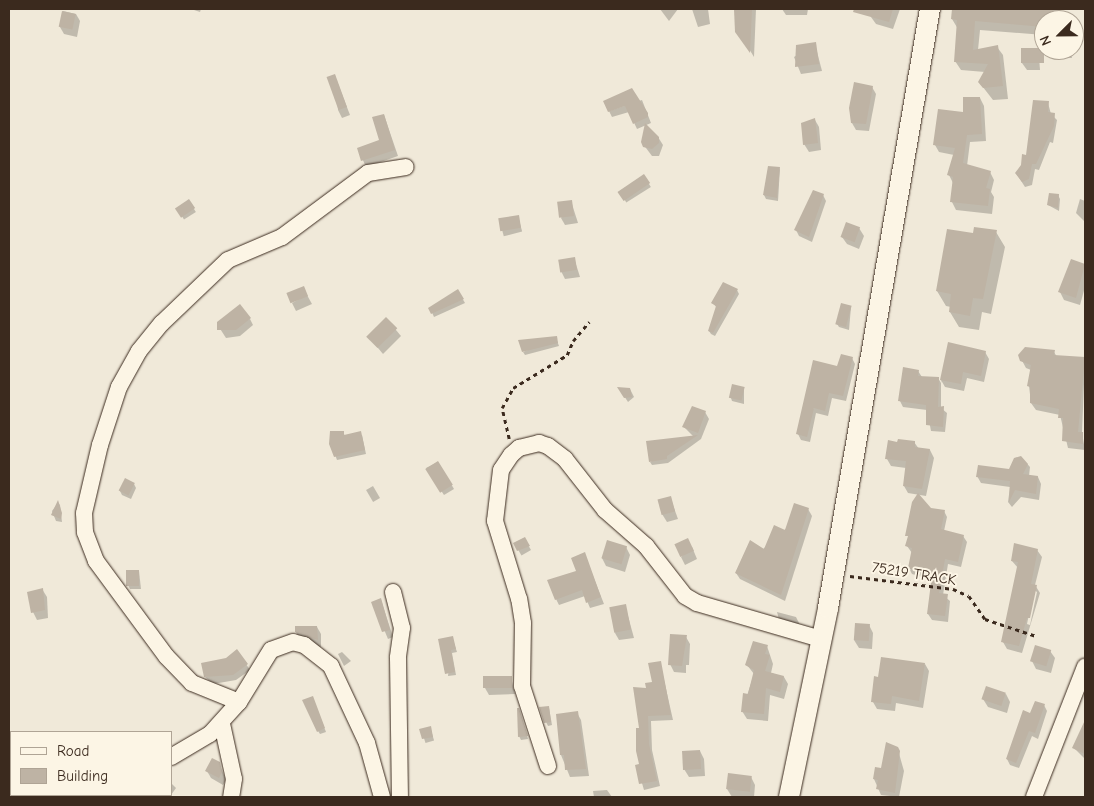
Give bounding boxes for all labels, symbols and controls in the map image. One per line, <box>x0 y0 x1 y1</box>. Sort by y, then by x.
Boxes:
north arrow <box>1034 10 1084 60</box>
text: N <box>1036 33 1055 48</box>
street label: 75219 TRACK <box>871 558 957 590</box>
legend <box>10 731 172 796</box>
text: Road <box>57 742 89 760</box>
text: Building <box>57 767 108 785</box>

